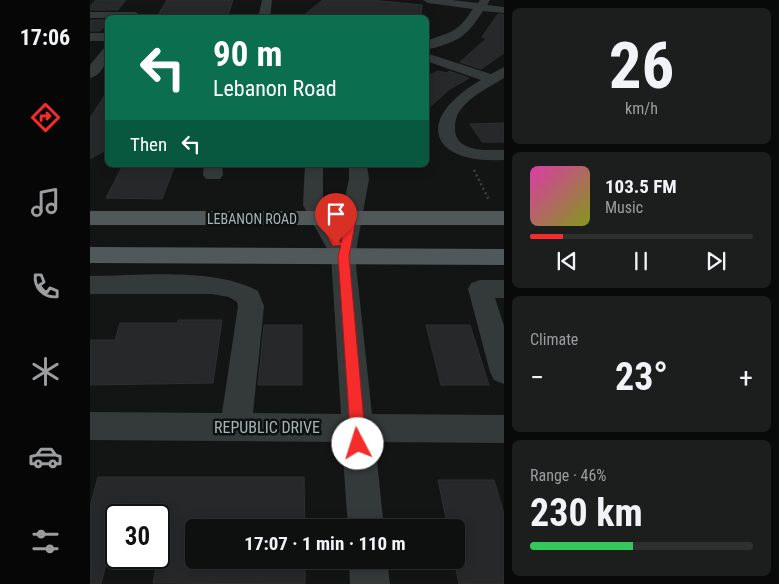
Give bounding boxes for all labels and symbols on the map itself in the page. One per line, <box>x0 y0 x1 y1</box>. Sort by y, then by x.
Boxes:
pin <box>315 193 357 244</box>
street label: LEBANON ROAD <box>207 211 297 227</box>
position arrow <box>331 417 383 469</box>
street label: REPUBLIC DRIVE <box>214 418 320 437</box>
speed limit sign: 30 <box>105 504 170 569</box>

